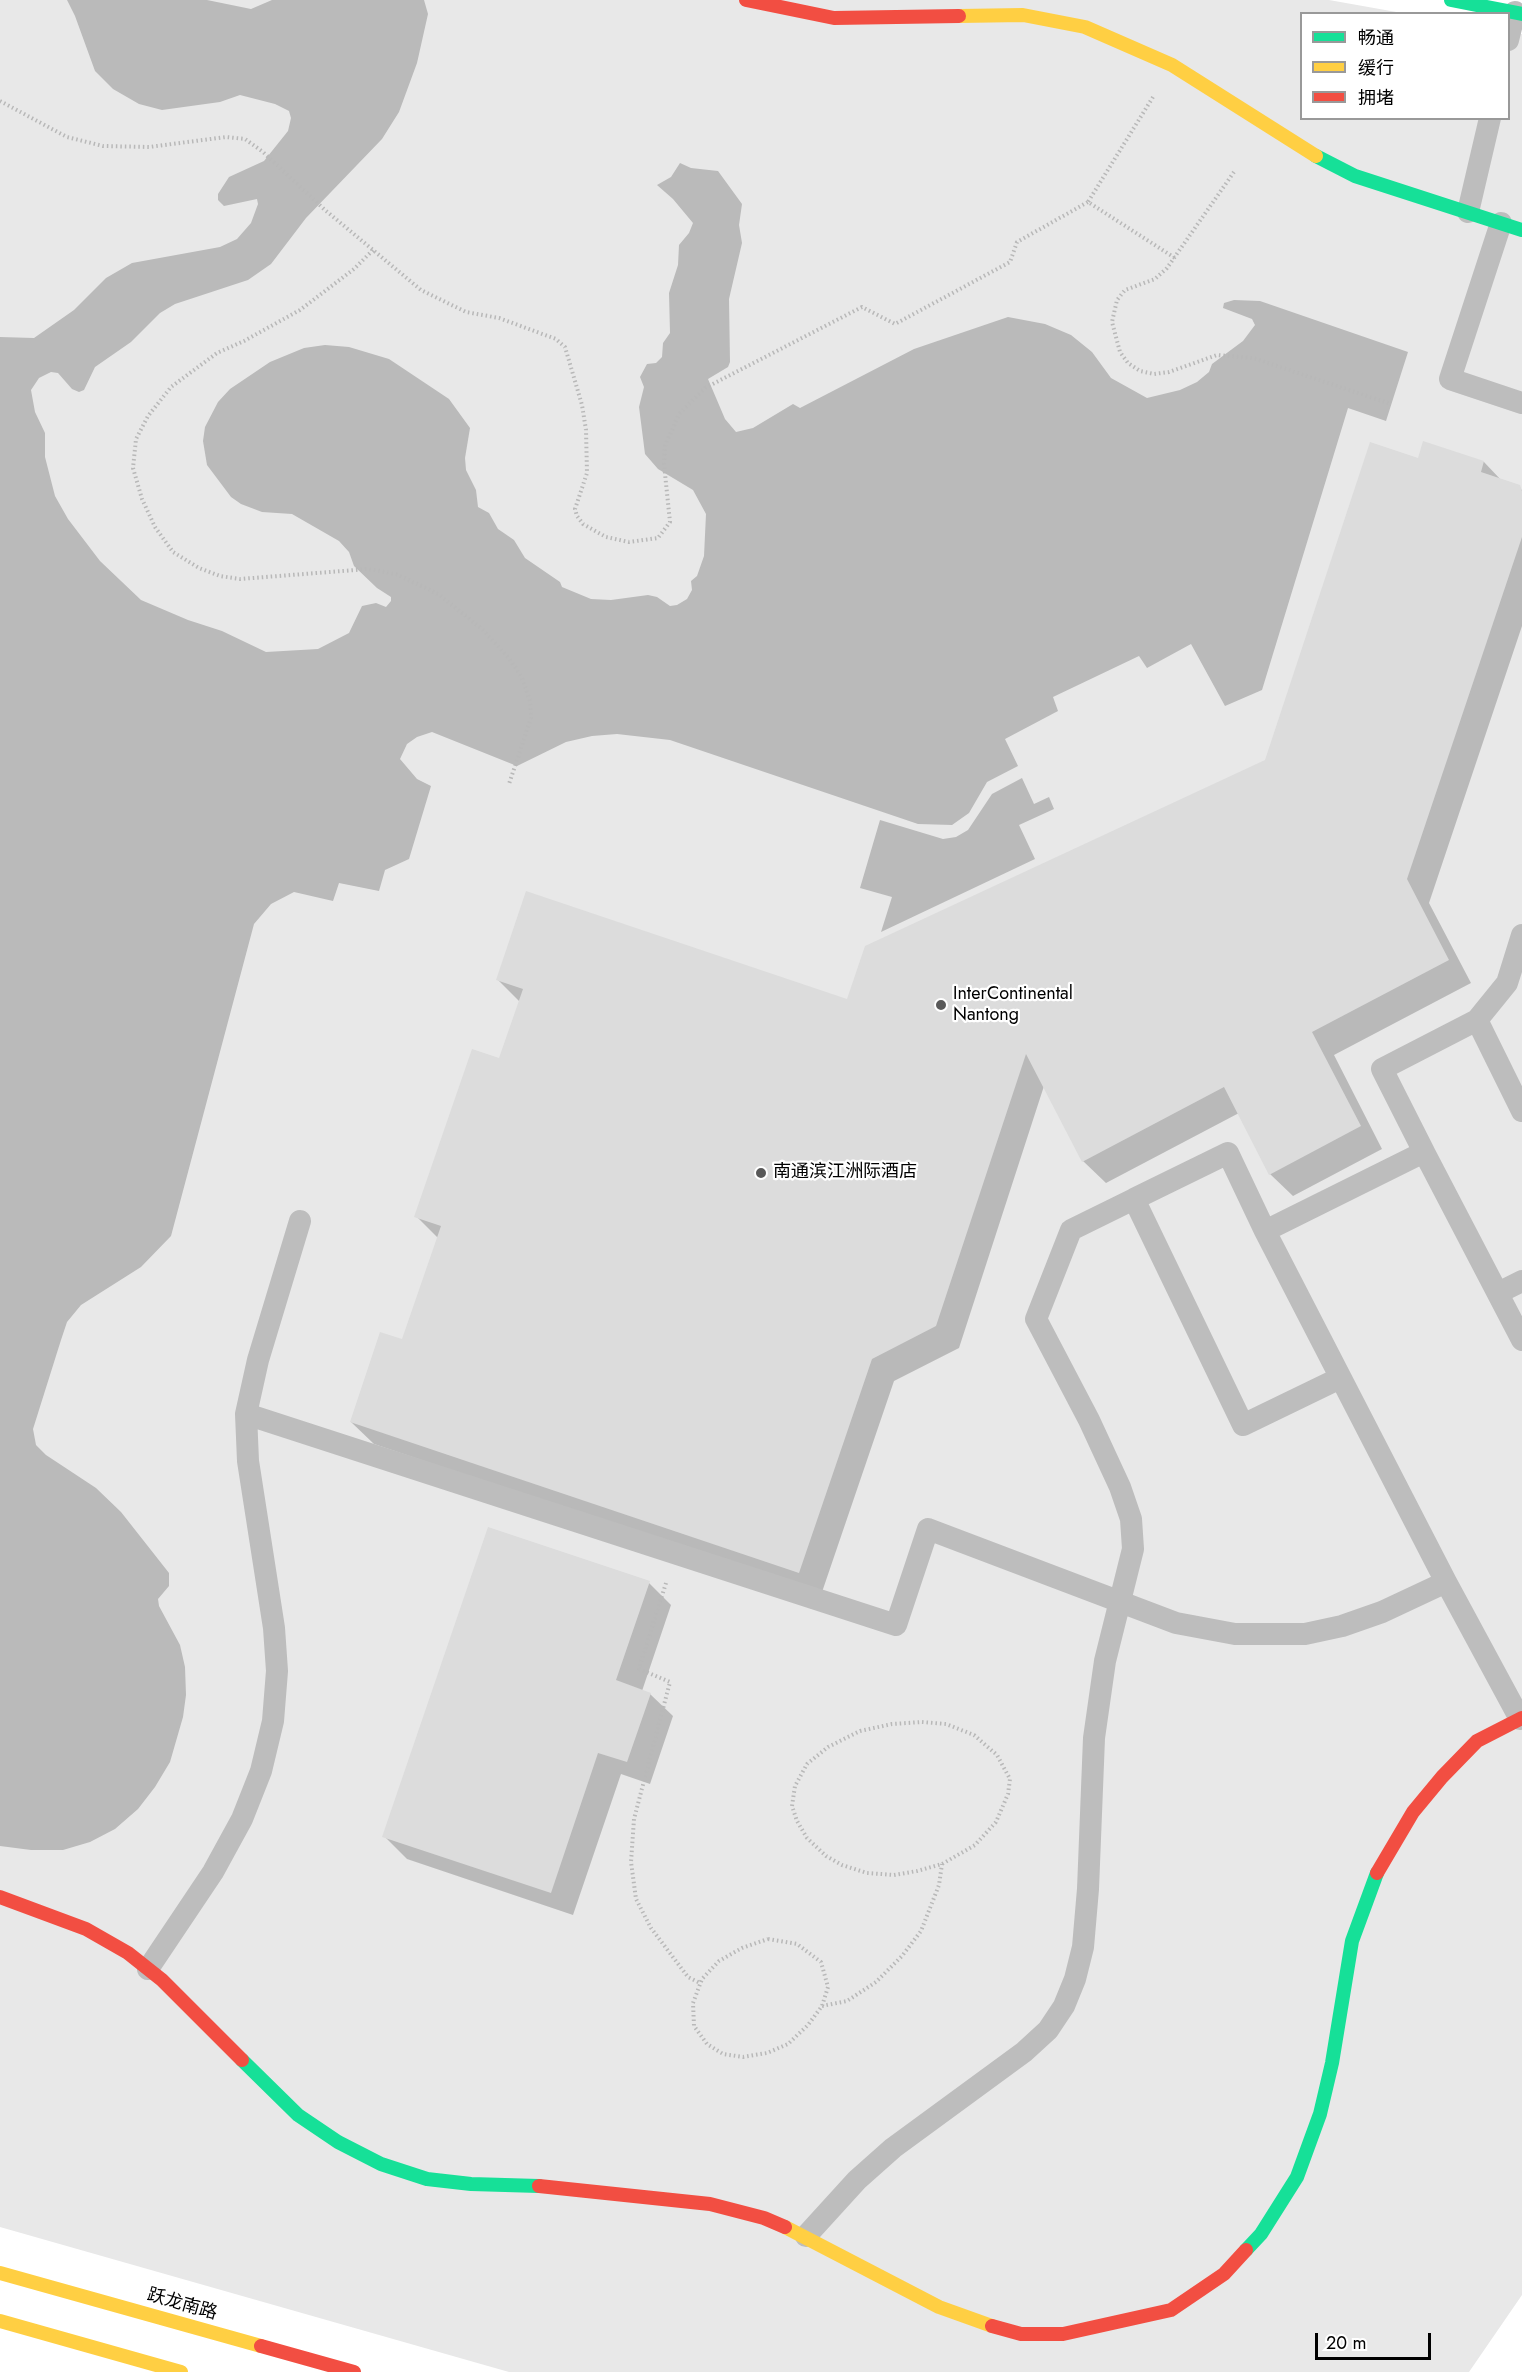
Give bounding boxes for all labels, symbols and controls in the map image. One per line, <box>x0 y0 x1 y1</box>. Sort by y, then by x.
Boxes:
legend <box>1300 12 1510 120</box>
text: 畅通 <box>1358 25 1394 51</box>
text: 缓行 <box>1358 55 1394 81</box>
text: 拥堵 <box>1358 85 1394 111</box>
place label: InterContinental Nantong <box>953 984 1073 1026</box>
marker: InterContinental Nantong <box>934 998 948 1012</box>
place label: 南通滨江洲际酒店 <box>773 1162 917 1184</box>
marker: 南通滨江洲际酒店 <box>754 1166 768 1180</box>
street label: 跃龙南路 <box>144 2285 220 2325</box>
scale bar <box>1318 2321 1434 2359</box>
text: 20 m <box>1326 2330 1366 2356</box>

